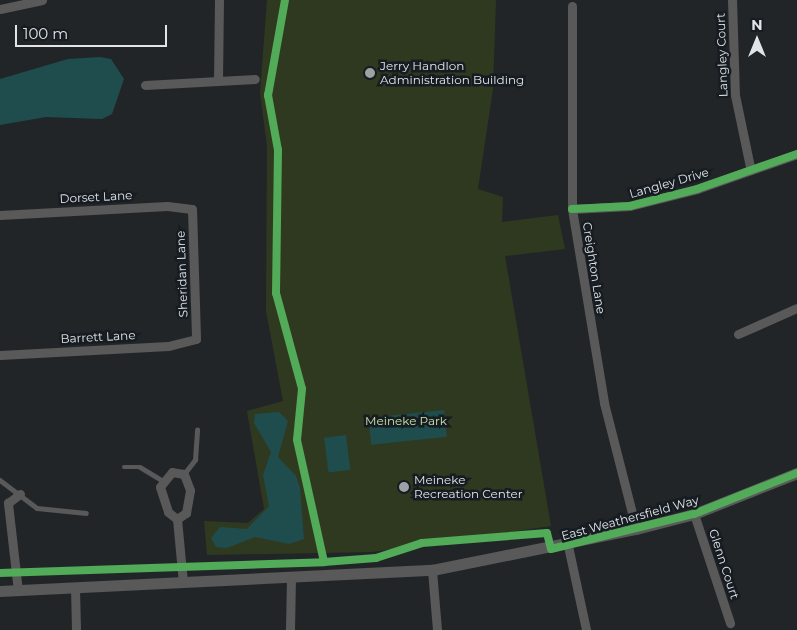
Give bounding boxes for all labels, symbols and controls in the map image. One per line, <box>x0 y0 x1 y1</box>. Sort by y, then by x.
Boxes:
street label: Langley Court <box>713 13 731 97</box>
scale bar <box>18 15 170 47</box>
north arrow <box>732 15 782 65</box>
text: N <box>751 16 763 34</box>
text: 100 m <box>23 24 68 43</box>
place label: Jerry Handlon Administration Building <box>380 59 524 87</box>
marker: Jerry Handlon Administration Building <box>364 67 376 79</box>
street label: Langley Drive <box>628 165 710 201</box>
street label: Dorset Lane <box>59 188 133 206</box>
street label: Creighton Lane <box>580 221 608 315</box>
street label: Sheridan Lane <box>173 230 191 318</box>
street label: Barrett Lane <box>60 328 136 346</box>
park label: Meineke Park <box>365 414 447 428</box>
place label: Meineke Recreation Center <box>414 473 523 501</box>
marker: Meineke Recreation Center <box>398 481 410 493</box>
street label: East Weathersfield Way <box>560 493 700 543</box>
street label: Glenn Court <box>706 527 742 601</box>

